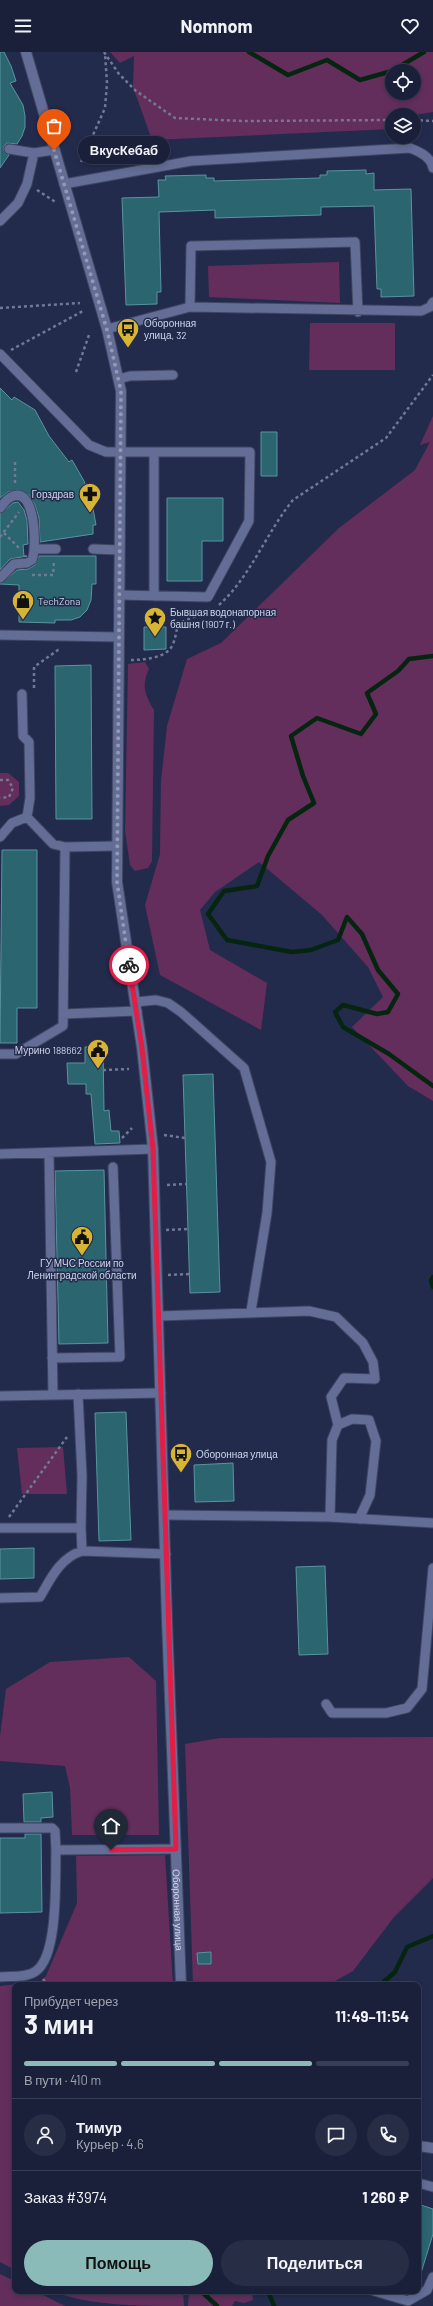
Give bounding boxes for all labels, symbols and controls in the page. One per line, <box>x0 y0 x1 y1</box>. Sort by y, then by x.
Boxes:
icon: menu <box>12 15 34 37</box>
text: Nomnom <box>181 15 252 37</box>
icon: heart <box>399 15 421 37</box>
map controls <box>385 64 421 144</box>
button: locate <box>385 64 421 100</box>
button: layers <box>385 108 421 144</box>
pin <box>37 109 71 150</box>
icon: bag <box>43 115 65 137</box>
callout: ВкусКебаб <box>78 136 170 164</box>
text: ВкусКебаб <box>90 142 158 158</box>
bus stop icon: Оборонная улица, 32 <box>115 316 141 349</box>
place label: Оборонная улица, 32 <box>144 317 196 341</box>
pharmacy icon: Горздрав <box>77 481 103 514</box>
place label: Горздрав <box>32 488 74 500</box>
shop icon: TechZona <box>10 588 36 621</box>
place label: TechZona <box>38 595 80 607</box>
place icon: Бывшая водонапорная башня (1907 г.) <box>142 605 168 638</box>
place label: Бывшая водонапорная башня (1907 г.) <box>170 606 276 630</box>
courier <box>109 945 149 985</box>
icon: bike <box>118 954 140 976</box>
public building icon: Мурино 188662 <box>85 1037 111 1070</box>
place label: Мурино 188662 <box>15 1044 82 1056</box>
public building icon: ГУ МЧС России по Ленинградской области <box>69 1224 95 1257</box>
place label: ГУ МЧС России по Ленинградской области <box>27 1257 137 1281</box>
bus stop icon: Оборонная улица <box>168 1441 194 1474</box>
place label: Оборонная улица <box>196 1448 278 1460</box>
pin <box>94 1809 128 1850</box>
icon: home <box>100 1815 122 1837</box>
street label: Оборонная улица <box>171 1869 186 1951</box>
text: Прибудет через <box>24 1993 118 2009</box>
text: 11:49–11:54 <box>335 2007 409 2025</box>
text: 3 мин <box>24 2008 94 2039</box>
text: В пути · 410 m <box>24 2072 101 2088</box>
button: person <box>24 2114 66 2156</box>
button: chat <box>315 2114 357 2156</box>
button: phone <box>367 2114 409 2156</box>
text: Тимур <box>76 2118 122 2136</box>
text: Курьер · 4.6 <box>76 2136 144 2152</box>
text: Заказ #3974 <box>24 2188 107 2206</box>
text: 1 260 ₽ <box>362 2188 409 2206</box>
button: Помощь <box>24 2240 213 2286</box>
button: Поделиться <box>221 2240 409 2286</box>

